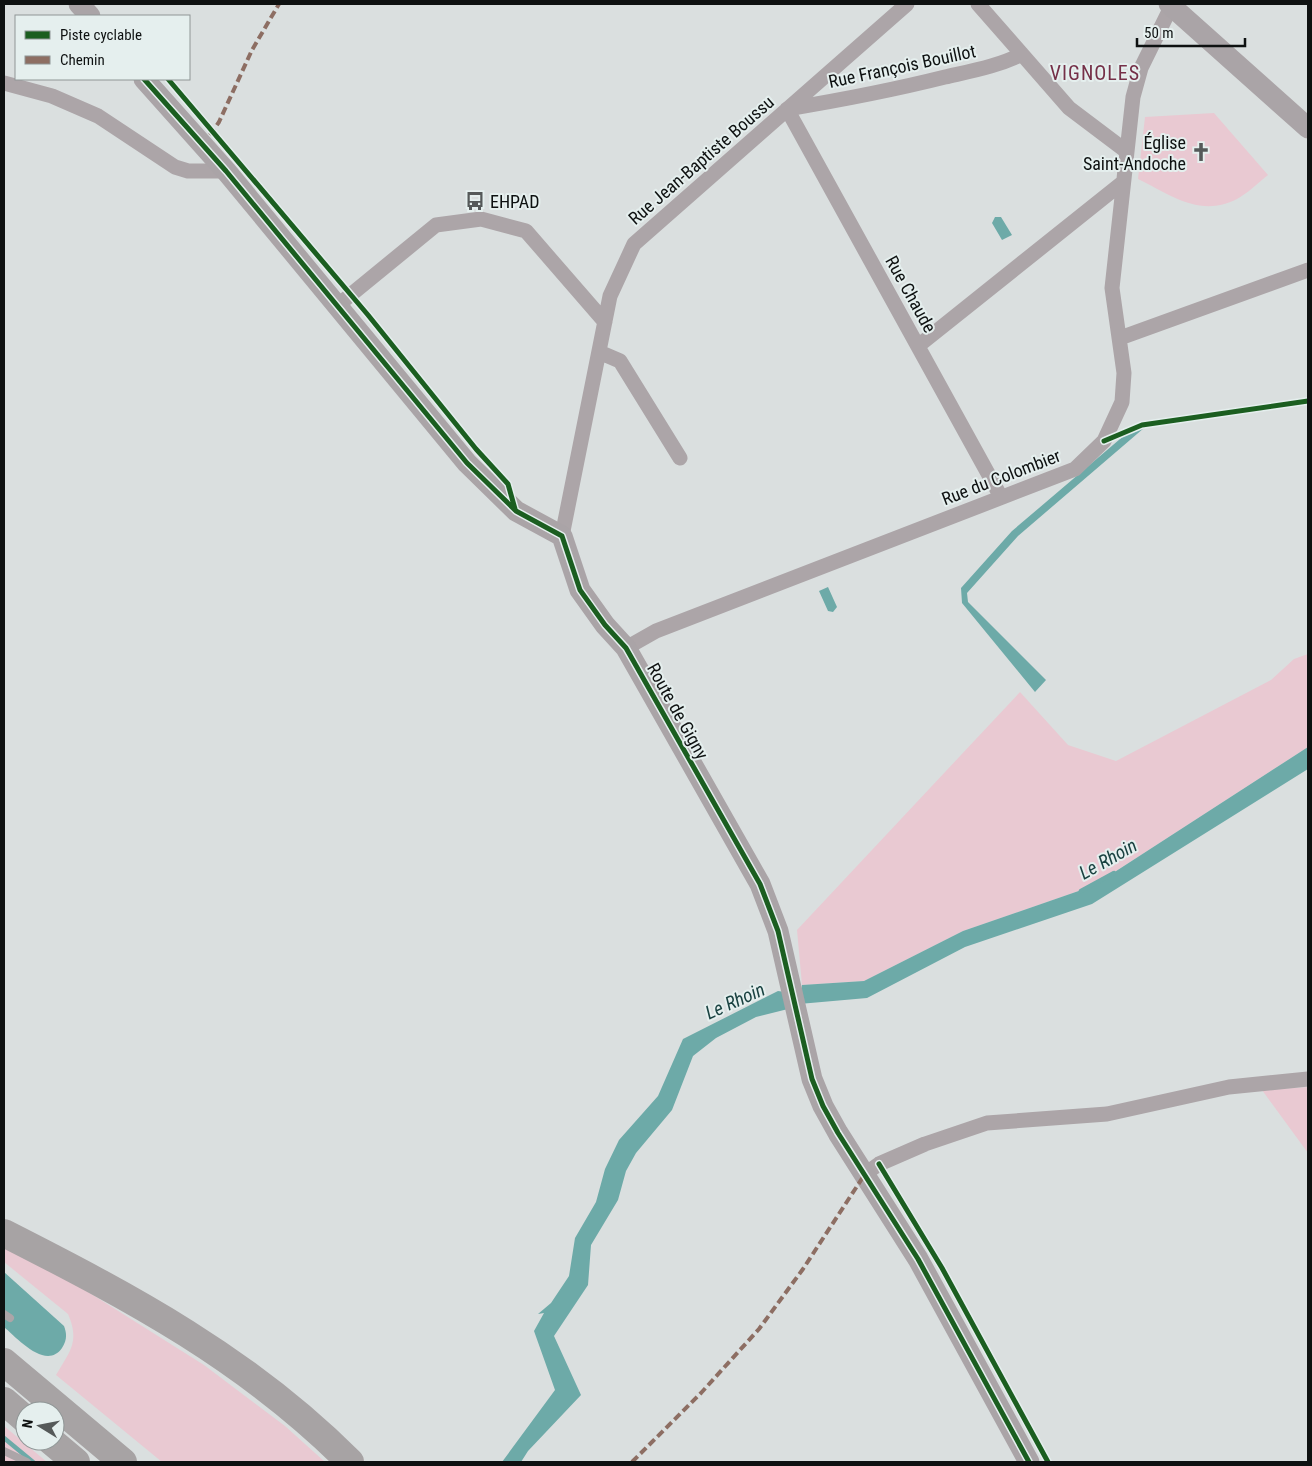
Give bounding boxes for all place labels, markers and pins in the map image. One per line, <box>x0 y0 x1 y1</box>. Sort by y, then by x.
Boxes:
place label: Église Saint-Andoche <box>1083 132 1186 174</box>
church icon: Église Saint-Andoche <box>1190 141 1212 163</box>
bus stop icon: EHPAD <box>464 190 486 212</box>
place label: EHPAD <box>490 191 540 212</box>

